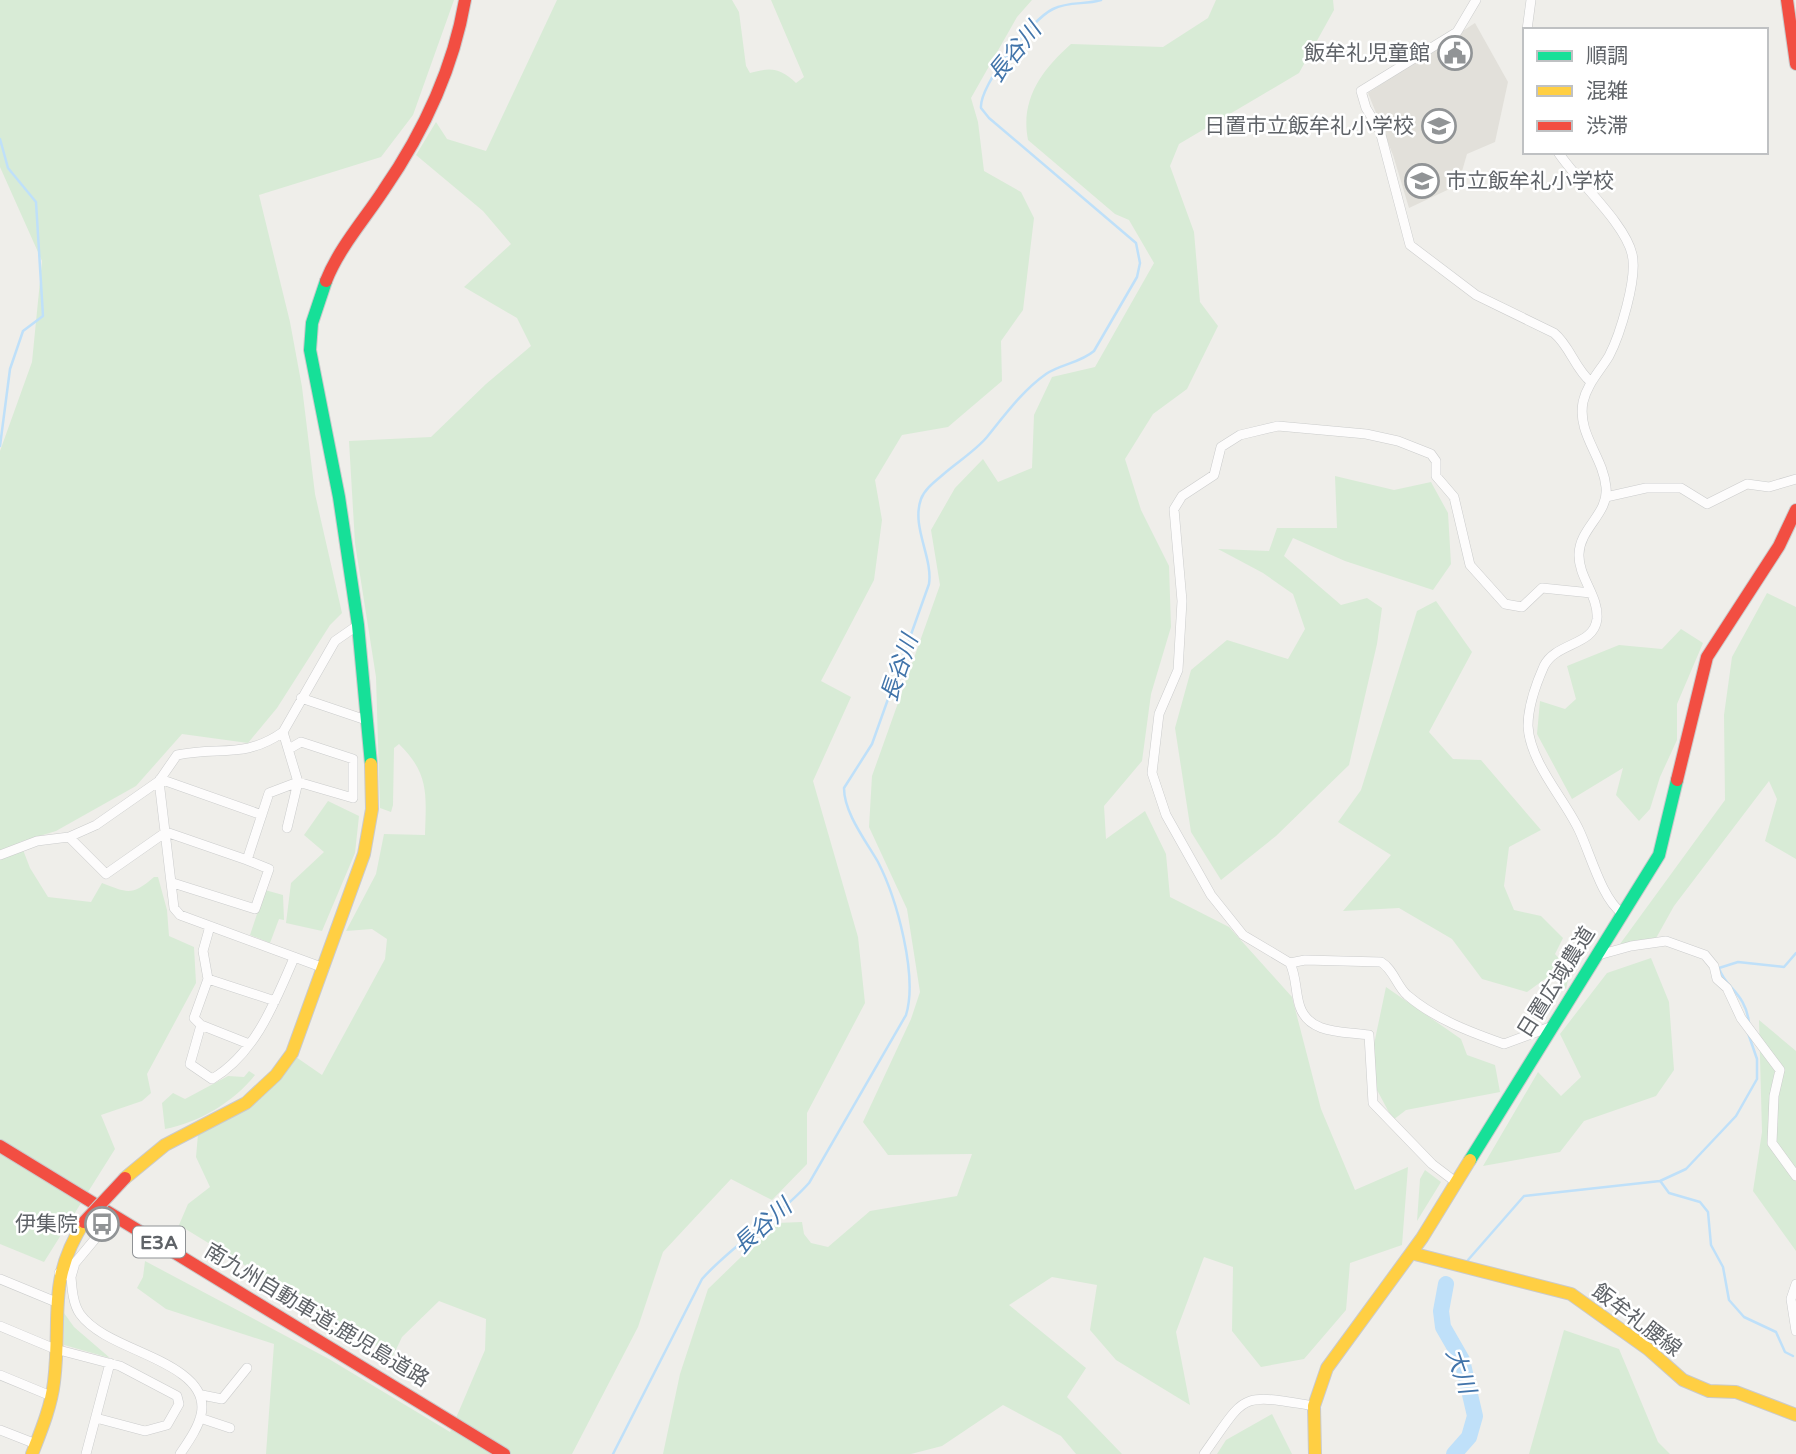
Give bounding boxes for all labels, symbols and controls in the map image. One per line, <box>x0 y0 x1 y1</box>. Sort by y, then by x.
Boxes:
water label: 長谷川 <box>982 15 1049 88</box>
legend <box>1523 28 1768 154</box>
public building icon: 飯牟礼児童館 <box>1436 34 1474 72</box>
place label: 飯牟礼児童館 <box>1304 41 1430 66</box>
text: 順調 <box>1586 44 1628 69</box>
text: 混雑 <box>1586 79 1628 104</box>
school or university icon: 日置市立飯牟礼小学校 <box>1420 107 1458 145</box>
place label: 日置市立飯牟礼小学校 <box>1204 114 1414 139</box>
text: 渋滞 <box>1586 114 1628 139</box>
school or university icon: 市立飯牟礼小学校 <box>1403 162 1441 200</box>
place label: 市立飯牟礼小学校 <box>1446 169 1614 194</box>
water label: 長谷川 <box>875 628 925 706</box>
street label: 日置広域農道 <box>1512 922 1600 1042</box>
water label: 長谷川 <box>728 1191 800 1260</box>
bus stop icon: 伊集院 <box>83 1205 121 1243</box>
place label: 伊集院 <box>15 1212 78 1237</box>
road number: E3A <box>133 1226 185 1258</box>
street label: 南九州自動車道;鹿児島道路 <box>200 1238 434 1392</box>
street label: 飯牟礼腰線 <box>1587 1279 1686 1362</box>
water label: 大川 <box>1439 1345 1482 1400</box>

